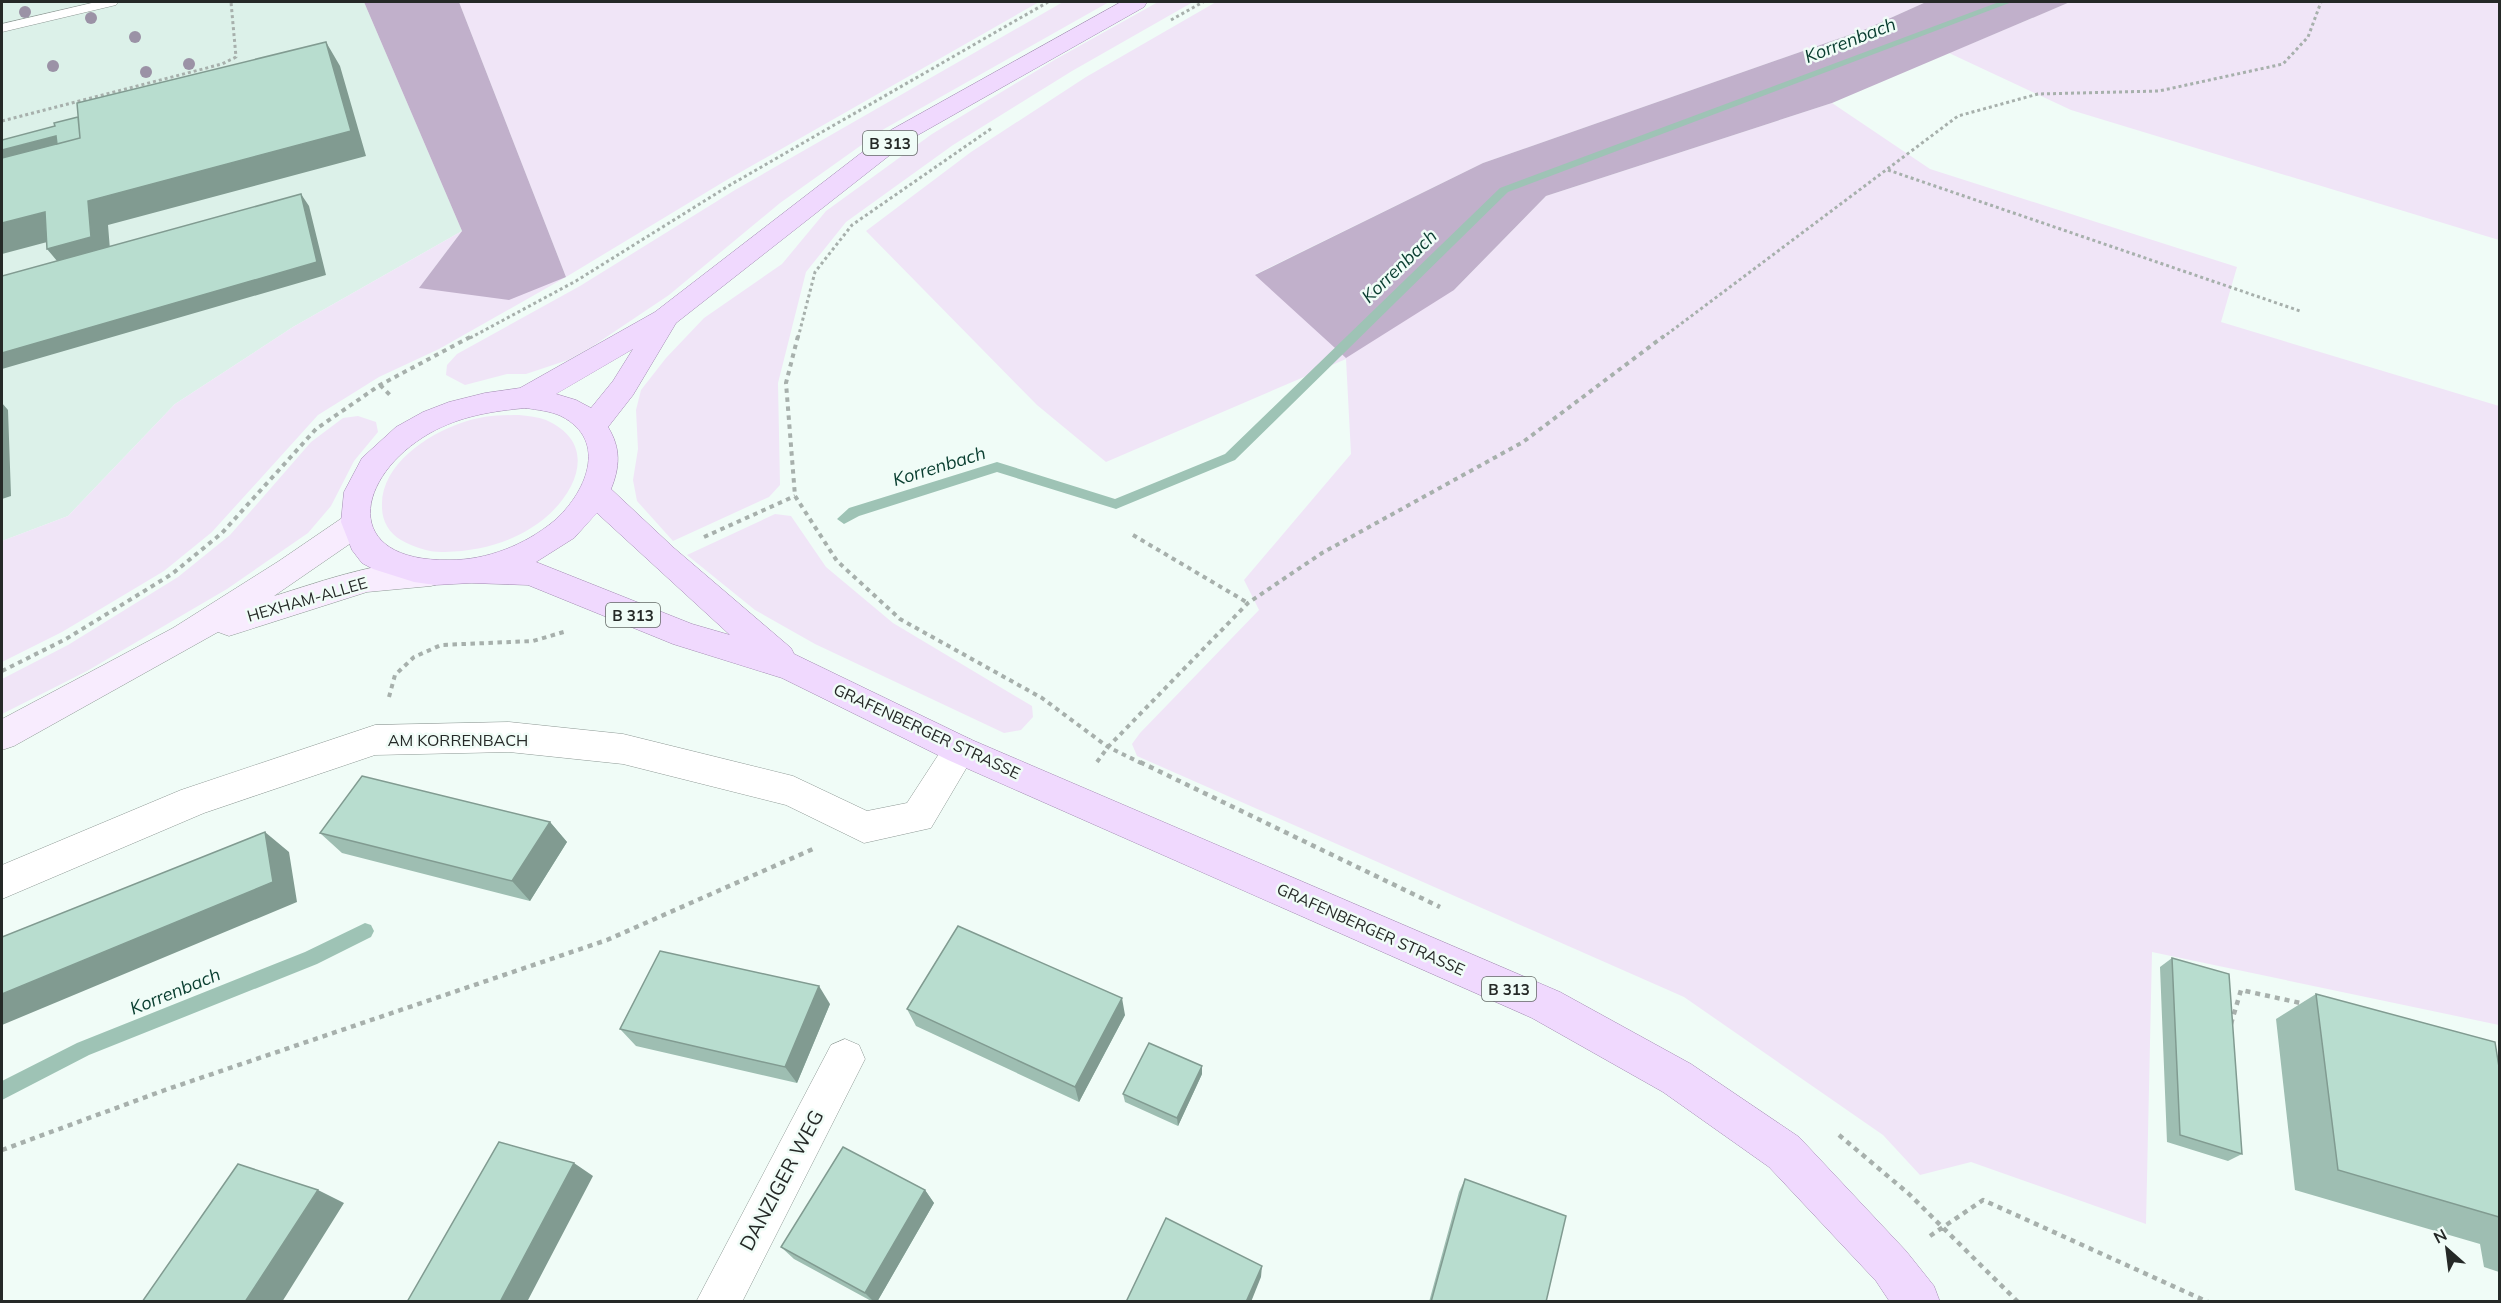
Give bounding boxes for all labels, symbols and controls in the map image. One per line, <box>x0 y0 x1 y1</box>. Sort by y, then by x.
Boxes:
water label: Korrenbach <box>1801 12 1899 68</box>
road number: B 313 <box>863 131 917 155</box>
water label: Korrenbach <box>1357 224 1441 308</box>
water label: Korrenbach <box>890 441 988 491</box>
street label: HEXHAM-ALLEE <box>245 572 369 626</box>
road number: B 313 <box>606 603 660 627</box>
street label: GRAFENBERGER STRASSE <box>831 679 1023 783</box>
street label: AM KORRENBACH <box>388 730 528 750</box>
street label: GRAFENBERGER STRASSE <box>1274 878 1468 980</box>
water label: Korrenbach <box>126 962 224 1020</box>
road number: B 313 <box>1482 977 1536 1001</box>
street label: DANZIGER WEG <box>733 1106 829 1254</box>
north arrow <box>2417 1219 2477 1279</box>
text: N <box>2430 1224 2450 1247</box>

